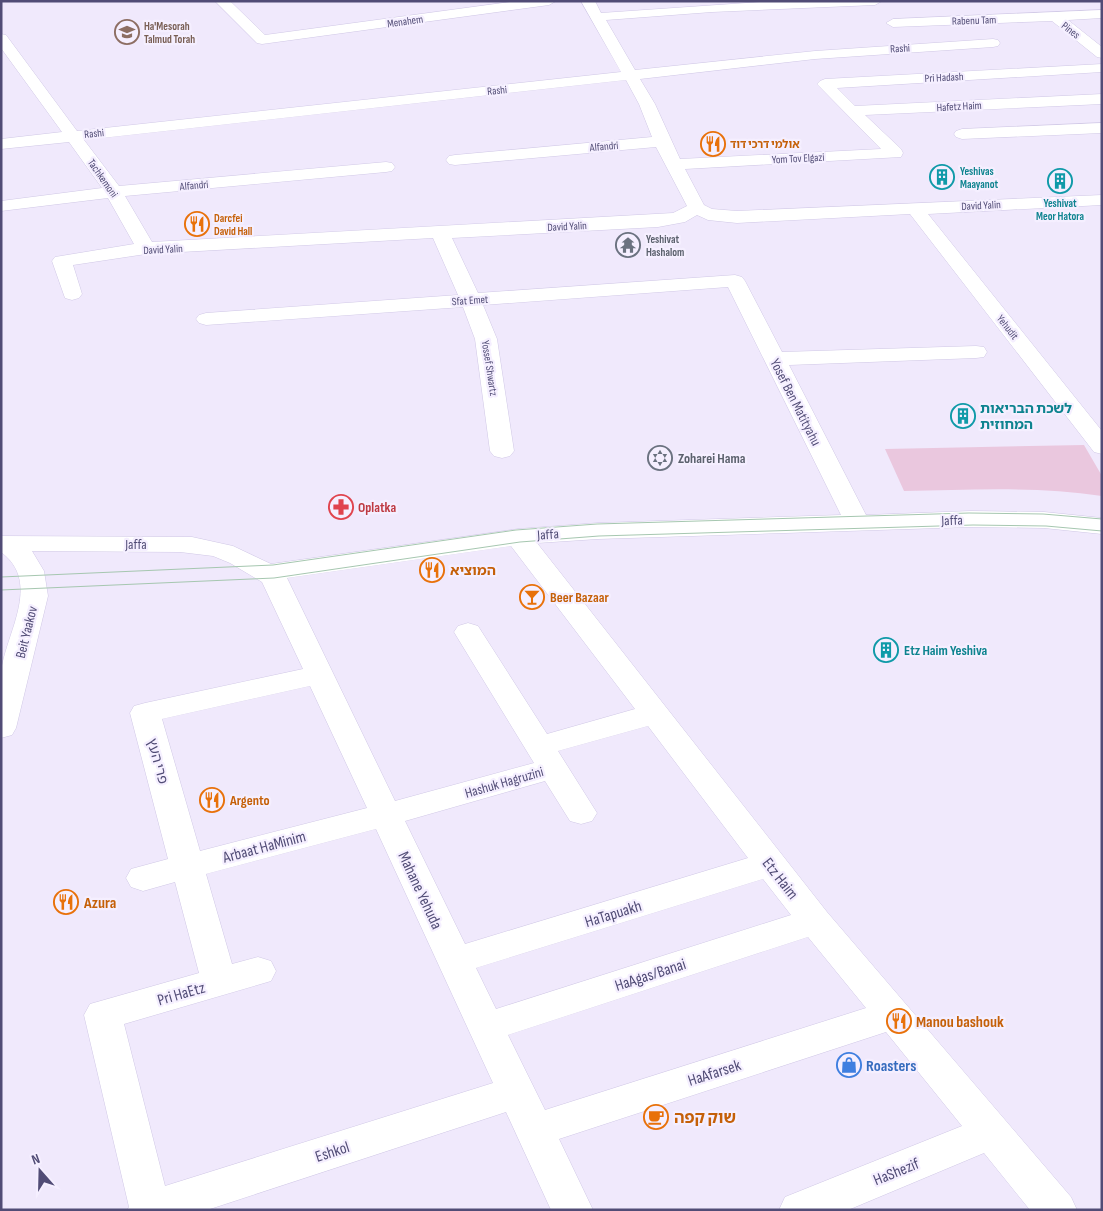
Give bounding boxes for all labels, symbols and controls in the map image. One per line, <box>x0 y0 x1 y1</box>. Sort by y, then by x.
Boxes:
street label: Menahem <box>386 13 424 30</box>
street label: Rabenu Tam <box>952 13 996 28</box>
school or university icon: Ha'Mesorah Talmud Torah <box>114 19 140 45</box>
street label: Pines <box>1059 19 1083 42</box>
place label: Ha'Mesorah Talmud Torah <box>144 20 195 46</box>
street label: Rashi <box>890 41 910 56</box>
street label: Pri Hadash <box>924 70 964 85</box>
street label: Rashi <box>486 83 508 98</box>
street label: Hafetz Haim <box>936 99 982 114</box>
street label: Rashi <box>83 126 105 141</box>
restaurant icon: אולמי דרכי דוד <box>700 131 726 157</box>
place label: אולמי דרכי דוד <box>730 138 800 151</box>
street label: Alfandri <box>588 139 619 154</box>
street label: Yom Tov Elgazi <box>771 151 825 166</box>
street label: Tachkemoni <box>85 157 121 200</box>
building icon: Yeshivas Maayanot <box>929 164 955 190</box>
place label: Yeshivas Maayanot <box>960 165 998 191</box>
building icon: Yeshivat Meor Hatora <box>1047 168 1073 194</box>
street label: Alfandri <box>178 178 209 193</box>
place label: Yeshivat Meor Hatora <box>1036 197 1085 223</box>
street label: David Yalin <box>961 198 1001 213</box>
restaurant icon: Darcfei David Hall <box>184 211 210 237</box>
place label: Darcfei David Hall <box>214 212 252 238</box>
street label: David Yalin <box>547 219 587 234</box>
temple icon: Yeshivat Hashalom <box>615 232 641 258</box>
place label: Yeshivat Hashalom <box>646 233 684 259</box>
street label: David Yalin <box>143 242 183 257</box>
street label: Sfat Emet <box>451 293 489 308</box>
street label: Yehudit <box>994 312 1022 343</box>
street label: Yossef Shwartz <box>479 339 500 397</box>
street label: Yosef Ben Matityahu <box>766 356 825 449</box>
place label: לשכת הבריאות המחוזית <box>980 400 1072 433</box>
building icon: לשכת הבריאות המחוזית <box>950 403 976 429</box>
synagogue icon: Zoharei Hama <box>647 445 673 471</box>
place label: Zoharei Hama <box>678 450 746 467</box>
pharmacy icon: Oplatka <box>328 494 354 520</box>
place label: Oplatka <box>358 499 396 516</box>
street label: Jaffa <box>940 512 963 529</box>
street label: Jaffa <box>536 525 559 544</box>
street label: Jaffa <box>124 536 147 553</box>
restaurant icon: המוציא <box>419 557 445 583</box>
place label: המוציא <box>450 562 496 579</box>
bar icon: Beer Bazaar <box>519 584 545 610</box>
place label: Beer Bazaar <box>550 589 609 606</box>
street label: Beit Yaakov <box>12 604 41 660</box>
building icon: Etz Haim Yeshiva <box>873 637 899 663</box>
place label: Etz Haim Yeshiva <box>904 642 988 659</box>
street label: פרי העץ <box>143 736 172 786</box>
street label: Hashuk Hagruzini <box>463 763 545 802</box>
restaurant icon: Argento <box>199 787 225 813</box>
place label: Argento <box>229 792 270 809</box>
street label: Arbaat HaMinim <box>220 827 308 868</box>
street label: Mahane Yehuda <box>393 849 446 932</box>
street label: Etz Haim <box>758 854 802 903</box>
restaurant icon: Azura <box>53 889 79 915</box>
place label: Azura <box>83 894 116 913</box>
street label: HaTapuakh <box>583 897 644 932</box>
street label: HaAgas/Banai <box>613 955 688 996</box>
street label: Pri HaEtz <box>155 979 208 1010</box>
restaurant icon: Manou bashouk <box>886 1008 912 1034</box>
place label: Manou bashouk <box>916 1013 1004 1032</box>
shop icon: Roasters <box>836 1052 862 1078</box>
street label: HaAfarsek <box>686 1056 743 1091</box>
place label: Roasters <box>866 1057 916 1076</box>
cafe icon: שוק קפה <box>643 1104 669 1130</box>
place label: שוק קפה <box>674 1109 736 1128</box>
street label: Eshkol <box>313 1138 352 1167</box>
north arrow <box>15 1146 65 1196</box>
text: N <box>29 1150 42 1169</box>
street label: HaShezif <box>871 1154 923 1190</box>

